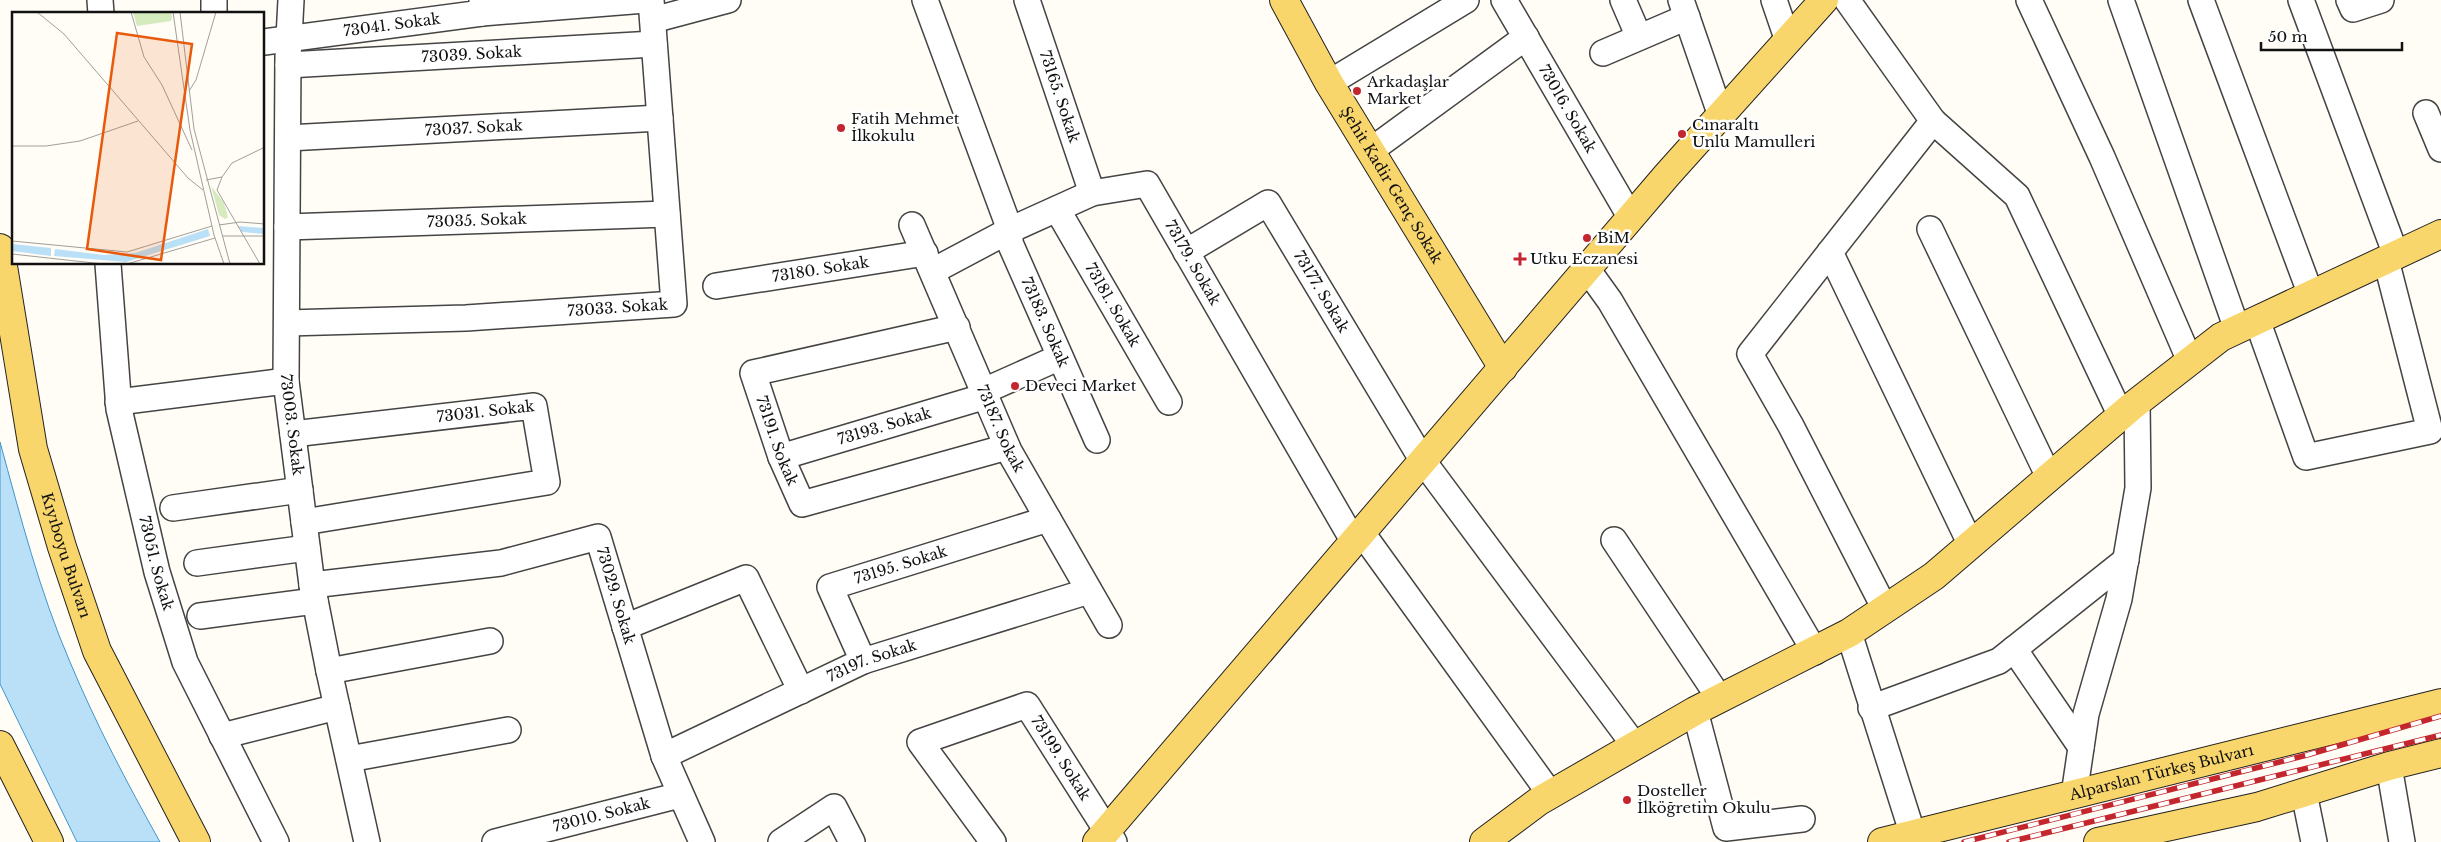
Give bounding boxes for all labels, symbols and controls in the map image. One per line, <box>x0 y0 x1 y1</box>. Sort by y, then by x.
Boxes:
street label: 73041. Sokak <box>342 9 442 40</box>
inset map <box>12 12 265 265</box>
scale bar <box>2261 20 2402 52</box>
text: 50 m <box>2268 27 2308 46</box>
street label: 73039. Sokak <box>421 42 523 66</box>
street label: 73165. Sokak <box>1036 48 1085 146</box>
street label: 73016. Sokak <box>1535 61 1601 157</box>
place label: Arkadaşlar Market <box>1366 72 1450 108</box>
marker: Arkadaşlar Market <box>1351 85 1363 97</box>
street label: Şehit Kadir Genç Sokak <box>1337 103 1447 268</box>
place label: Fatih Mehmet İlkokulu <box>851 109 960 145</box>
street label: 73037. Sokak <box>424 115 524 140</box>
place label: Cınaraltı Unlu Mamulleri <box>1692 115 1815 151</box>
marker: Fatih Mehmet İlkokulu <box>835 122 847 134</box>
marker: Cınaraltı Unlu Mamulleri <box>1676 128 1688 140</box>
street label: 73035. Sokak <box>427 209 528 231</box>
street label: 73179. Sokak <box>1161 217 1225 309</box>
place label: BiM <box>1597 228 1630 247</box>
marker: BiM <box>1581 232 1593 244</box>
street label: 73177. Sokak <box>1290 247 1354 337</box>
place label: Utku Eczanesi <box>1530 249 1638 268</box>
street label: 73180. Sokak <box>771 252 871 286</box>
marker: Utku Eczanesi <box>1514 253 1526 265</box>
street label: 73181. Sokak <box>1081 259 1145 351</box>
street label: 73183. Sokak <box>1017 274 1074 371</box>
street label: 73033. Sokak <box>567 294 669 320</box>
street label: 73003. Sokak <box>277 374 308 477</box>
place label: Deveci Market <box>1025 376 1137 395</box>
marker: Deveci Market <box>1009 380 1021 392</box>
street label: 73187. Sokak <box>973 382 1029 476</box>
street label: 73191. Sokak <box>752 393 803 489</box>
street label: 73031. Sokak <box>436 396 536 426</box>
street label: 73193. Sokak <box>835 403 934 449</box>
street label: Kıyıboyu Bulvarı <box>37 490 95 620</box>
street label: 73051. Sokak <box>135 514 179 613</box>
street label: 73195. Sokak <box>852 541 950 588</box>
street label: 73029. Sokak <box>593 545 640 647</box>
street label: 73197. Sokak <box>824 635 920 686</box>
street label: 73199. Sokak <box>1027 712 1096 805</box>
street label: Alparslan Türkeş Bulvarı <box>2066 740 2255 804</box>
place label: Dosteller İlköğretim Okulu <box>1637 781 1771 817</box>
street label: 73010. Sokak <box>551 793 653 836</box>
marker: Dosteller İlköğretim Okulu <box>1621 794 1633 806</box>

